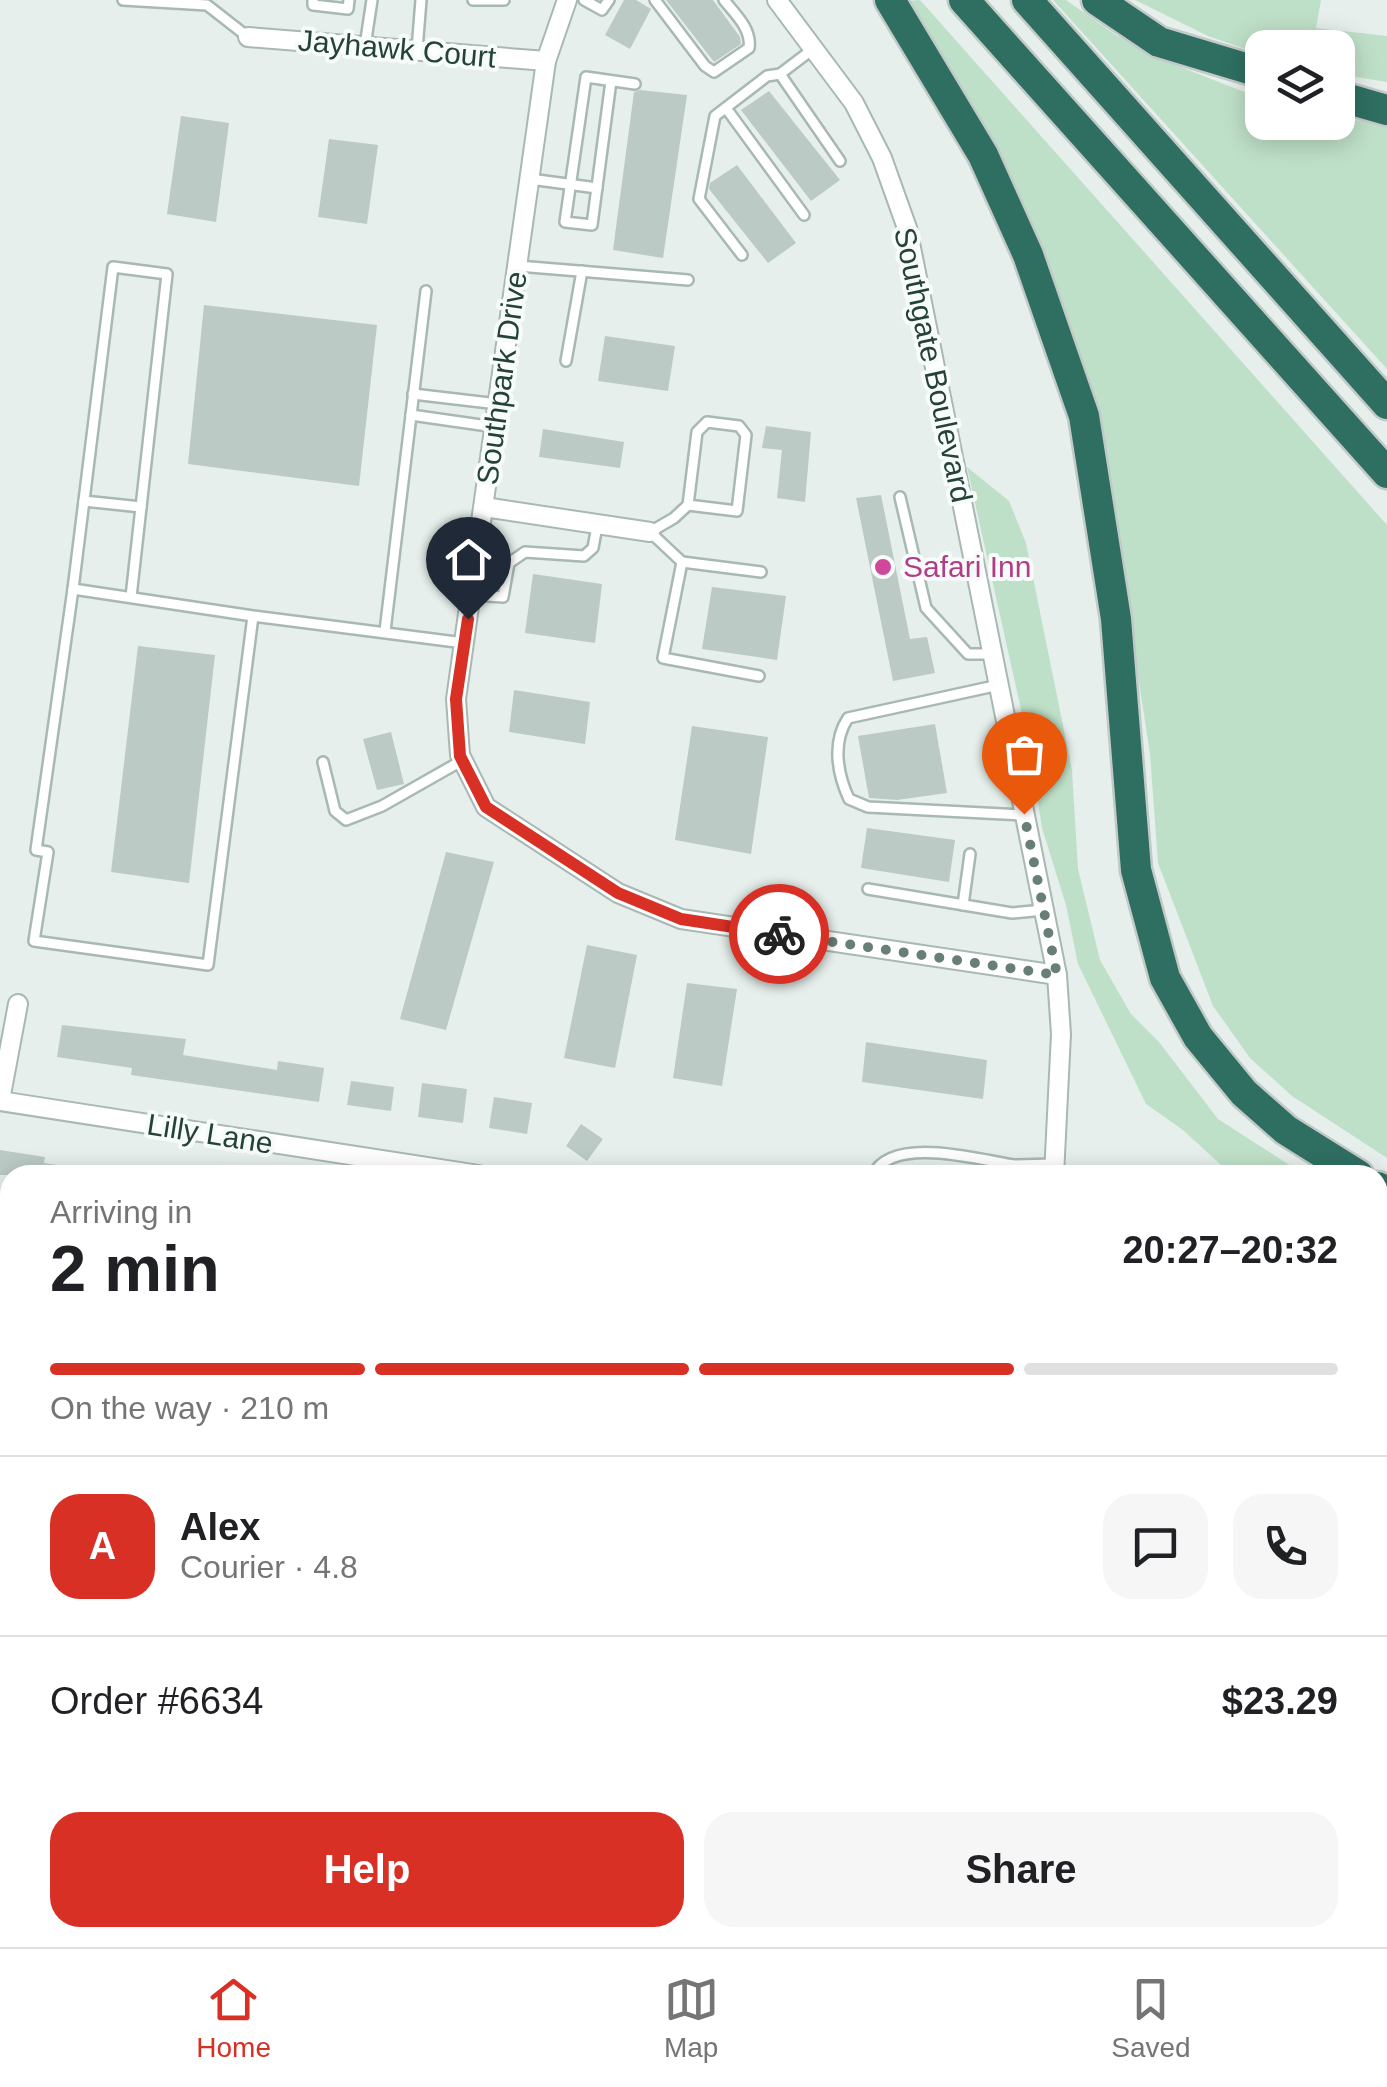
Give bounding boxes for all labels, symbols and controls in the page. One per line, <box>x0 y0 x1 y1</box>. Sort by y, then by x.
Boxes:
street label: Jayhawk Court <box>297 23 498 74</box>
map controls <box>1245 30 1355 140</box>
button: layers <box>1245 30 1355 140</box>
street label: Southgate Boulevard <box>888 224 979 505</box>
street label: Southpark Drive <box>470 269 533 487</box>
pin <box>426 517 511 620</box>
icon: home <box>441 532 496 587</box>
place label: Safari Inn <box>903 550 1031 583</box>
marker: Safari Inn <box>872 556 894 578</box>
pin <box>982 712 1067 815</box>
icon: bag <box>997 727 1052 782</box>
courier <box>729 884 829 984</box>
icon: bike <box>752 907 807 962</box>
street label: Lilly Lane <box>145 1107 275 1160</box>
text: Arriving in <box>50 1194 192 1230</box>
text: 20:27–20:32 <box>1122 1229 1338 1271</box>
text: 2 min <box>50 1232 220 1305</box>
text: On the way · 210 m <box>50 1390 329 1426</box>
button: chat <box>1103 1494 1208 1599</box>
button: phone <box>1233 1494 1338 1599</box>
text: Alex <box>180 1506 260 1548</box>
text: A <box>89 1525 116 1567</box>
text: Courier · 4.8 <box>180 1549 358 1585</box>
text: Order #6634 <box>50 1680 263 1722</box>
text: $23.29 <box>1222 1680 1338 1722</box>
button: Help <box>50 1812 684 1927</box>
button: Share <box>704 1812 1338 1927</box>
tab: Home <box>196 1972 271 2064</box>
tab: Map <box>664 1972 719 2064</box>
tab: Saved <box>1111 1972 1191 2064</box>

